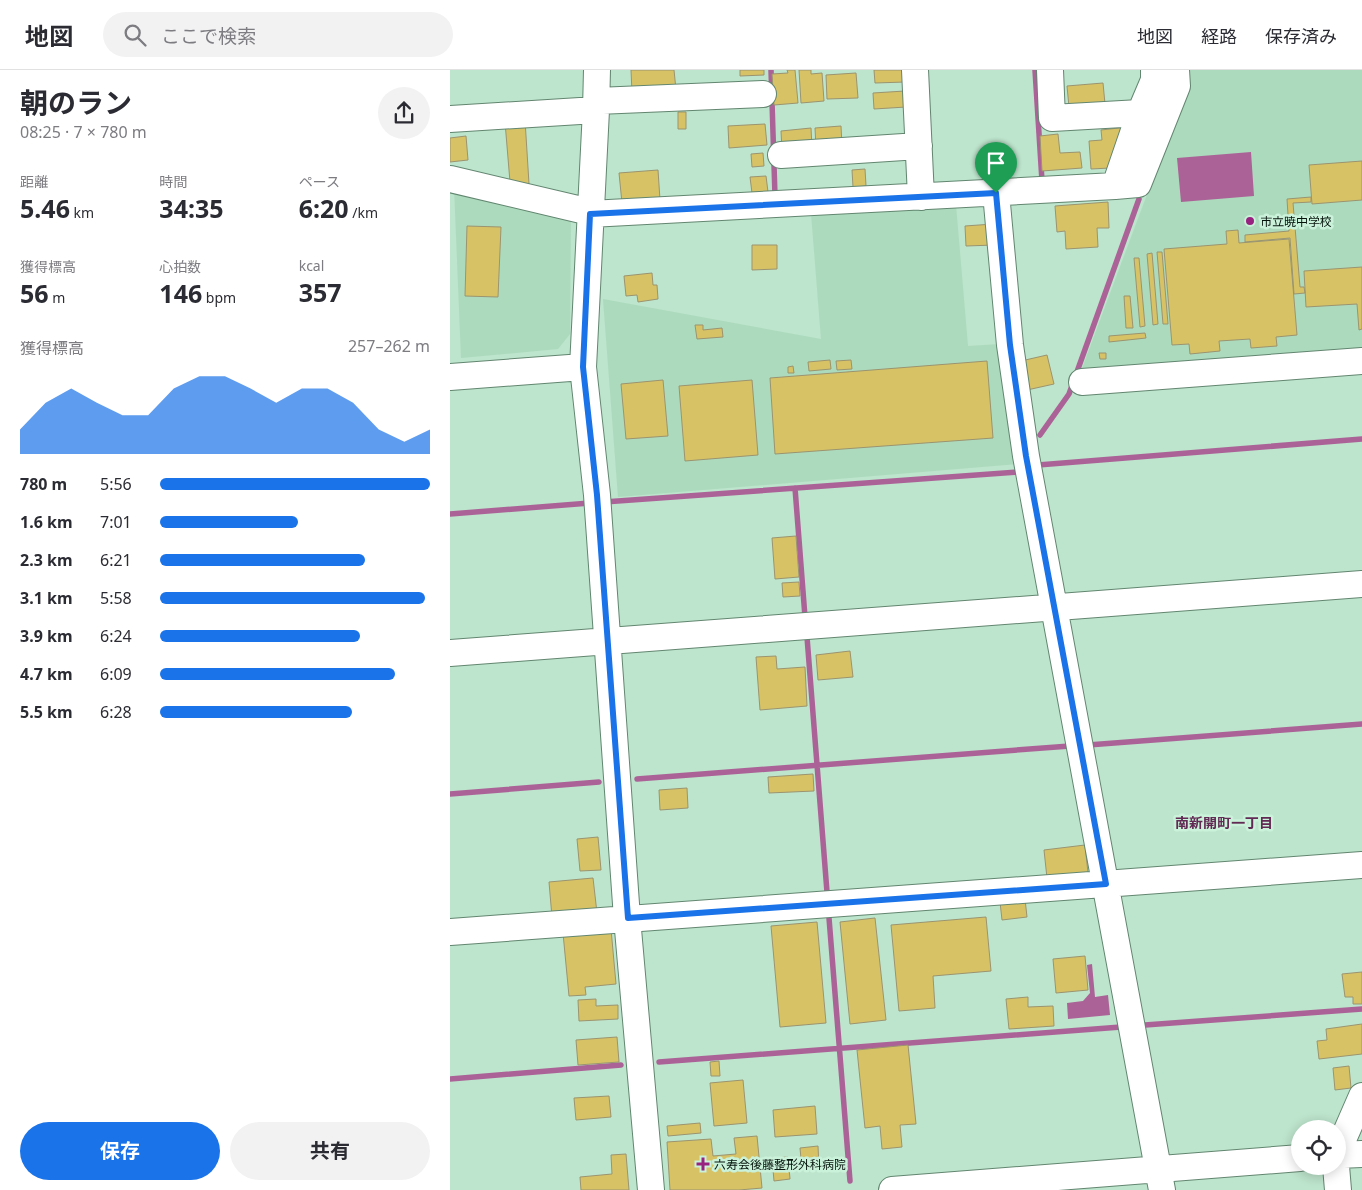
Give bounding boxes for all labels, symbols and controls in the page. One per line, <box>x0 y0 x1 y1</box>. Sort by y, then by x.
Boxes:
search box <box>103 12 453 57</box>
text: 地図 <box>25 19 73 52</box>
icon: search <box>121 21 149 49</box>
text: ここで検索 <box>161 23 256 49</box>
text: 地図 <box>1137 24 1173 48</box>
text: 経路 <box>1201 24 1237 48</box>
text: 保存済み <box>1265 24 1337 48</box>
text: 朝のラン <box>20 83 132 121</box>
button: share <box>378 87 430 139</box>
text: 08:25 · 7 × 780 m <box>20 121 147 143</box>
pin <box>975 142 1017 193</box>
icon: arrive <box>982 149 1010 177</box>
text: 距離 <box>20 172 48 191</box>
text: 時間 <box>159 172 187 191</box>
text: ペース <box>299 172 340 191</box>
text: 5.46 <box>20 191 70 225</box>
text: 34:35 <box>159 191 224 225</box>
text: 6:20 <box>299 191 349 225</box>
text: km <box>70 203 94 222</box>
text: /km <box>349 203 378 222</box>
place label: 市立暁中学校 <box>1260 213 1332 230</box>
marker: 市立暁中学校 <box>1244 215 1256 227</box>
text: kcal <box>299 256 324 275</box>
text: 獲得標高 <box>20 257 76 276</box>
text: 心拍数 <box>159 257 201 276</box>
text: 357 <box>299 275 342 309</box>
text: 56 <box>20 276 49 310</box>
text: 146 <box>159 276 202 310</box>
text: m <box>49 288 65 307</box>
text: bpm <box>202 288 236 307</box>
text: 257–262 m <box>348 335 430 357</box>
text: 獲得標高 <box>20 337 84 359</box>
text: 780 m <box>20 473 67 495</box>
text: 5:56 <box>100 473 132 495</box>
text: 1.6 km <box>20 511 72 533</box>
text: 7:01 <box>100 511 132 533</box>
text: 2.3 km <box>20 549 72 571</box>
text: 6:21 <box>100 549 132 571</box>
text: 3.1 km <box>20 587 72 609</box>
text: 5:58 <box>100 587 132 609</box>
text: 3.9 km <box>20 625 72 647</box>
text: 6:24 <box>100 625 132 647</box>
text: 4.7 km <box>20 663 72 685</box>
text: 6:09 <box>100 663 132 685</box>
text: 5.5 km <box>20 701 72 723</box>
text: 6:28 <box>100 701 132 723</box>
district label: 南新開町一丁目 <box>1175 813 1273 832</box>
map controls <box>1291 1120 1346 1175</box>
button: locate <box>1291 1120 1346 1175</box>
button: 保存 <box>20 1122 220 1180</box>
button: 共有 <box>230 1122 430 1180</box>
place label: 六寿会後藤整形外科病院 <box>714 1156 846 1173</box>
marker: 六寿会後藤整形外科病院 <box>696 1157 710 1171</box>

